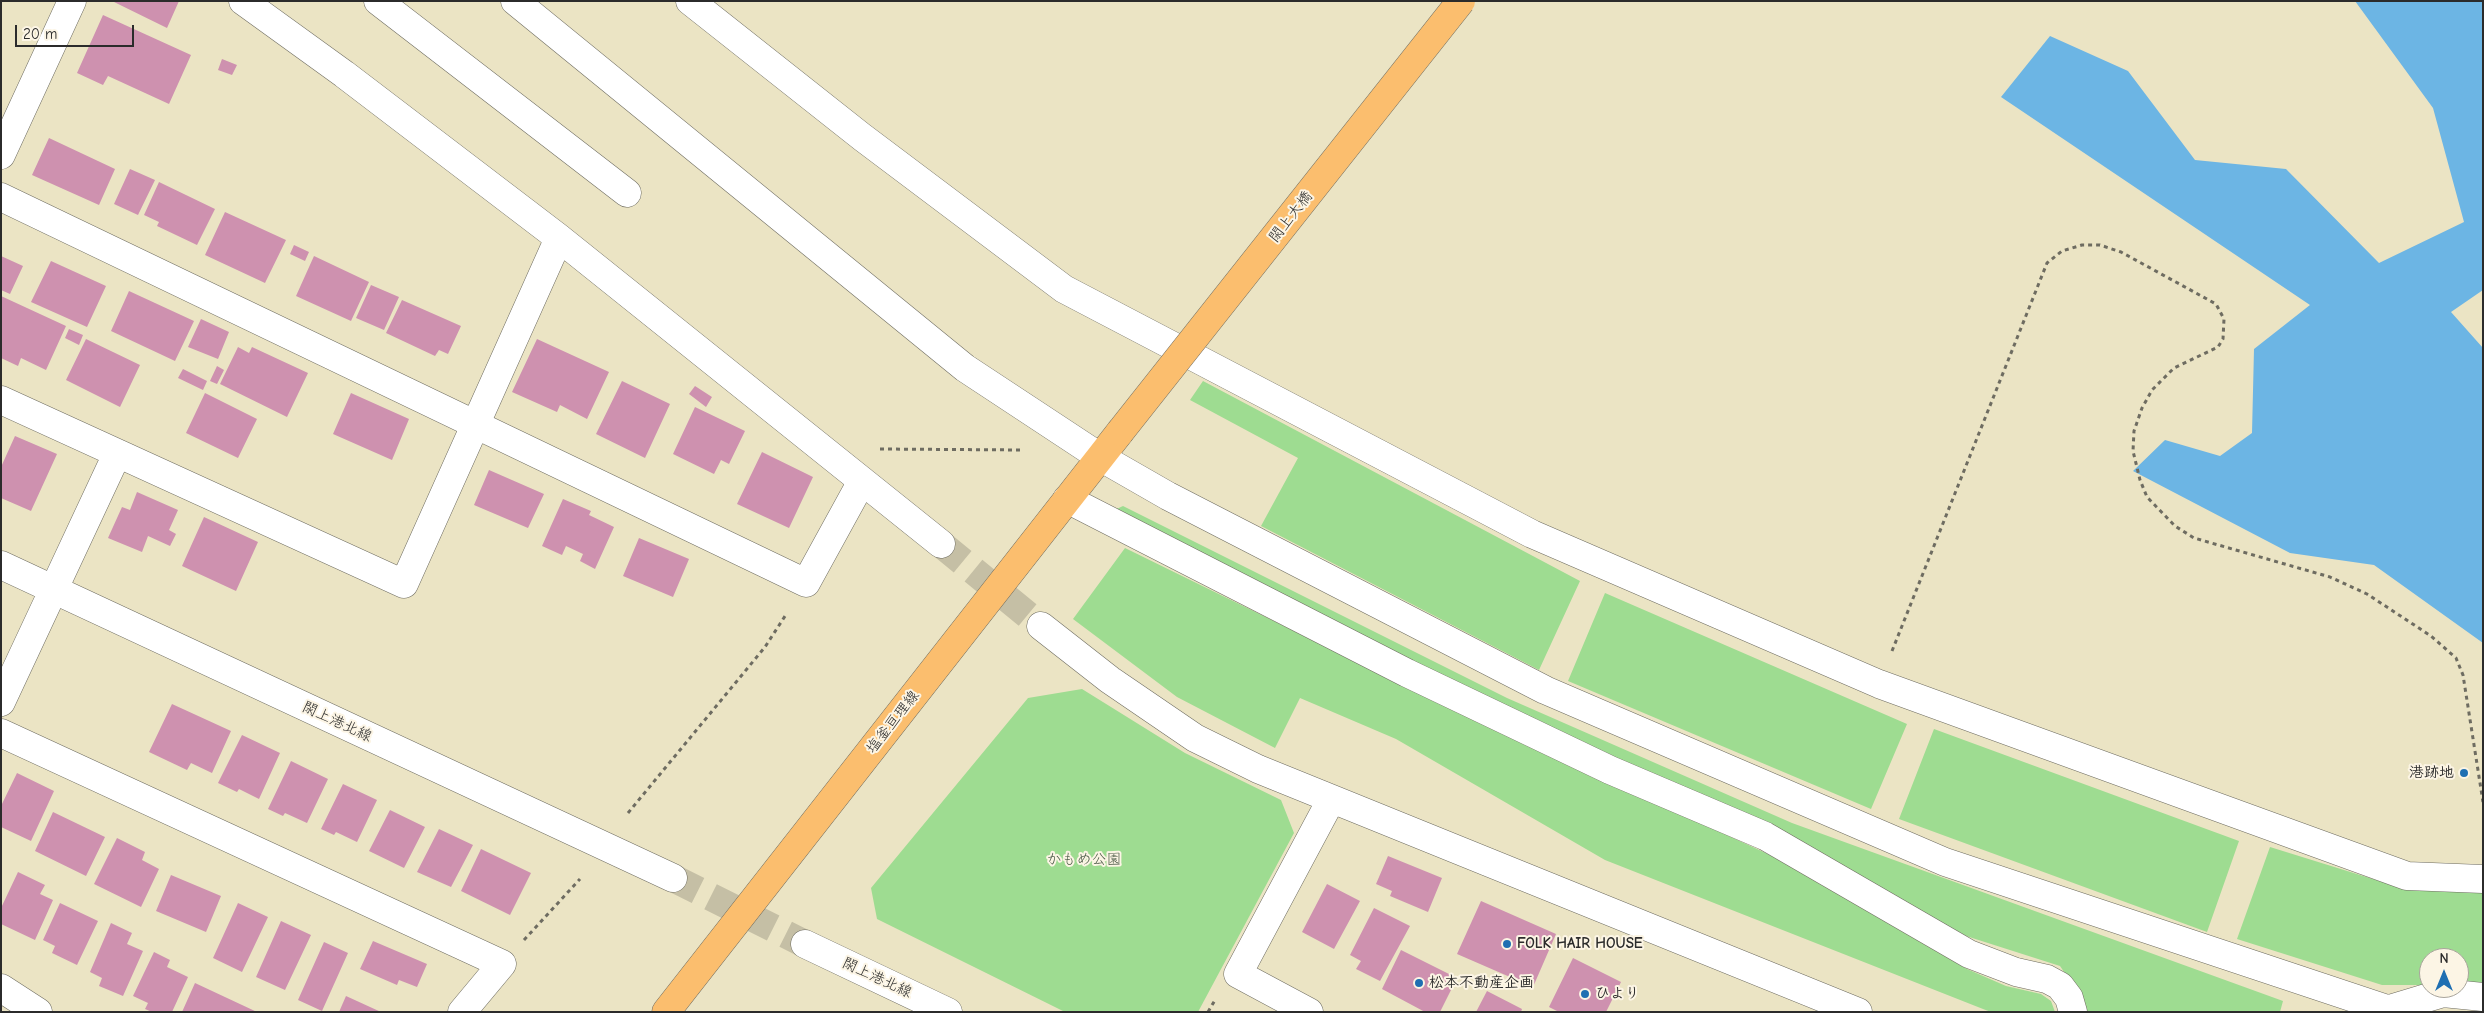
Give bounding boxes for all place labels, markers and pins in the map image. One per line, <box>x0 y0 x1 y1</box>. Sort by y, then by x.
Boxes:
place label: 港跡地 <box>2409 764 2454 782</box>
marker: 港跡地 <box>2458 767 2470 779</box>
place label: FOLK HAIR HOUSE <box>1517 935 1643 953</box>
marker: FOLK HAIR HOUSE <box>1501 938 1513 950</box>
place label: 松本不動産企画 <box>1429 974 1534 992</box>
marker: 松本不動産企画 <box>1413 977 1425 989</box>
place label: ひより <box>1595 985 1640 1003</box>
marker: ひより <box>1579 988 1591 1000</box>

